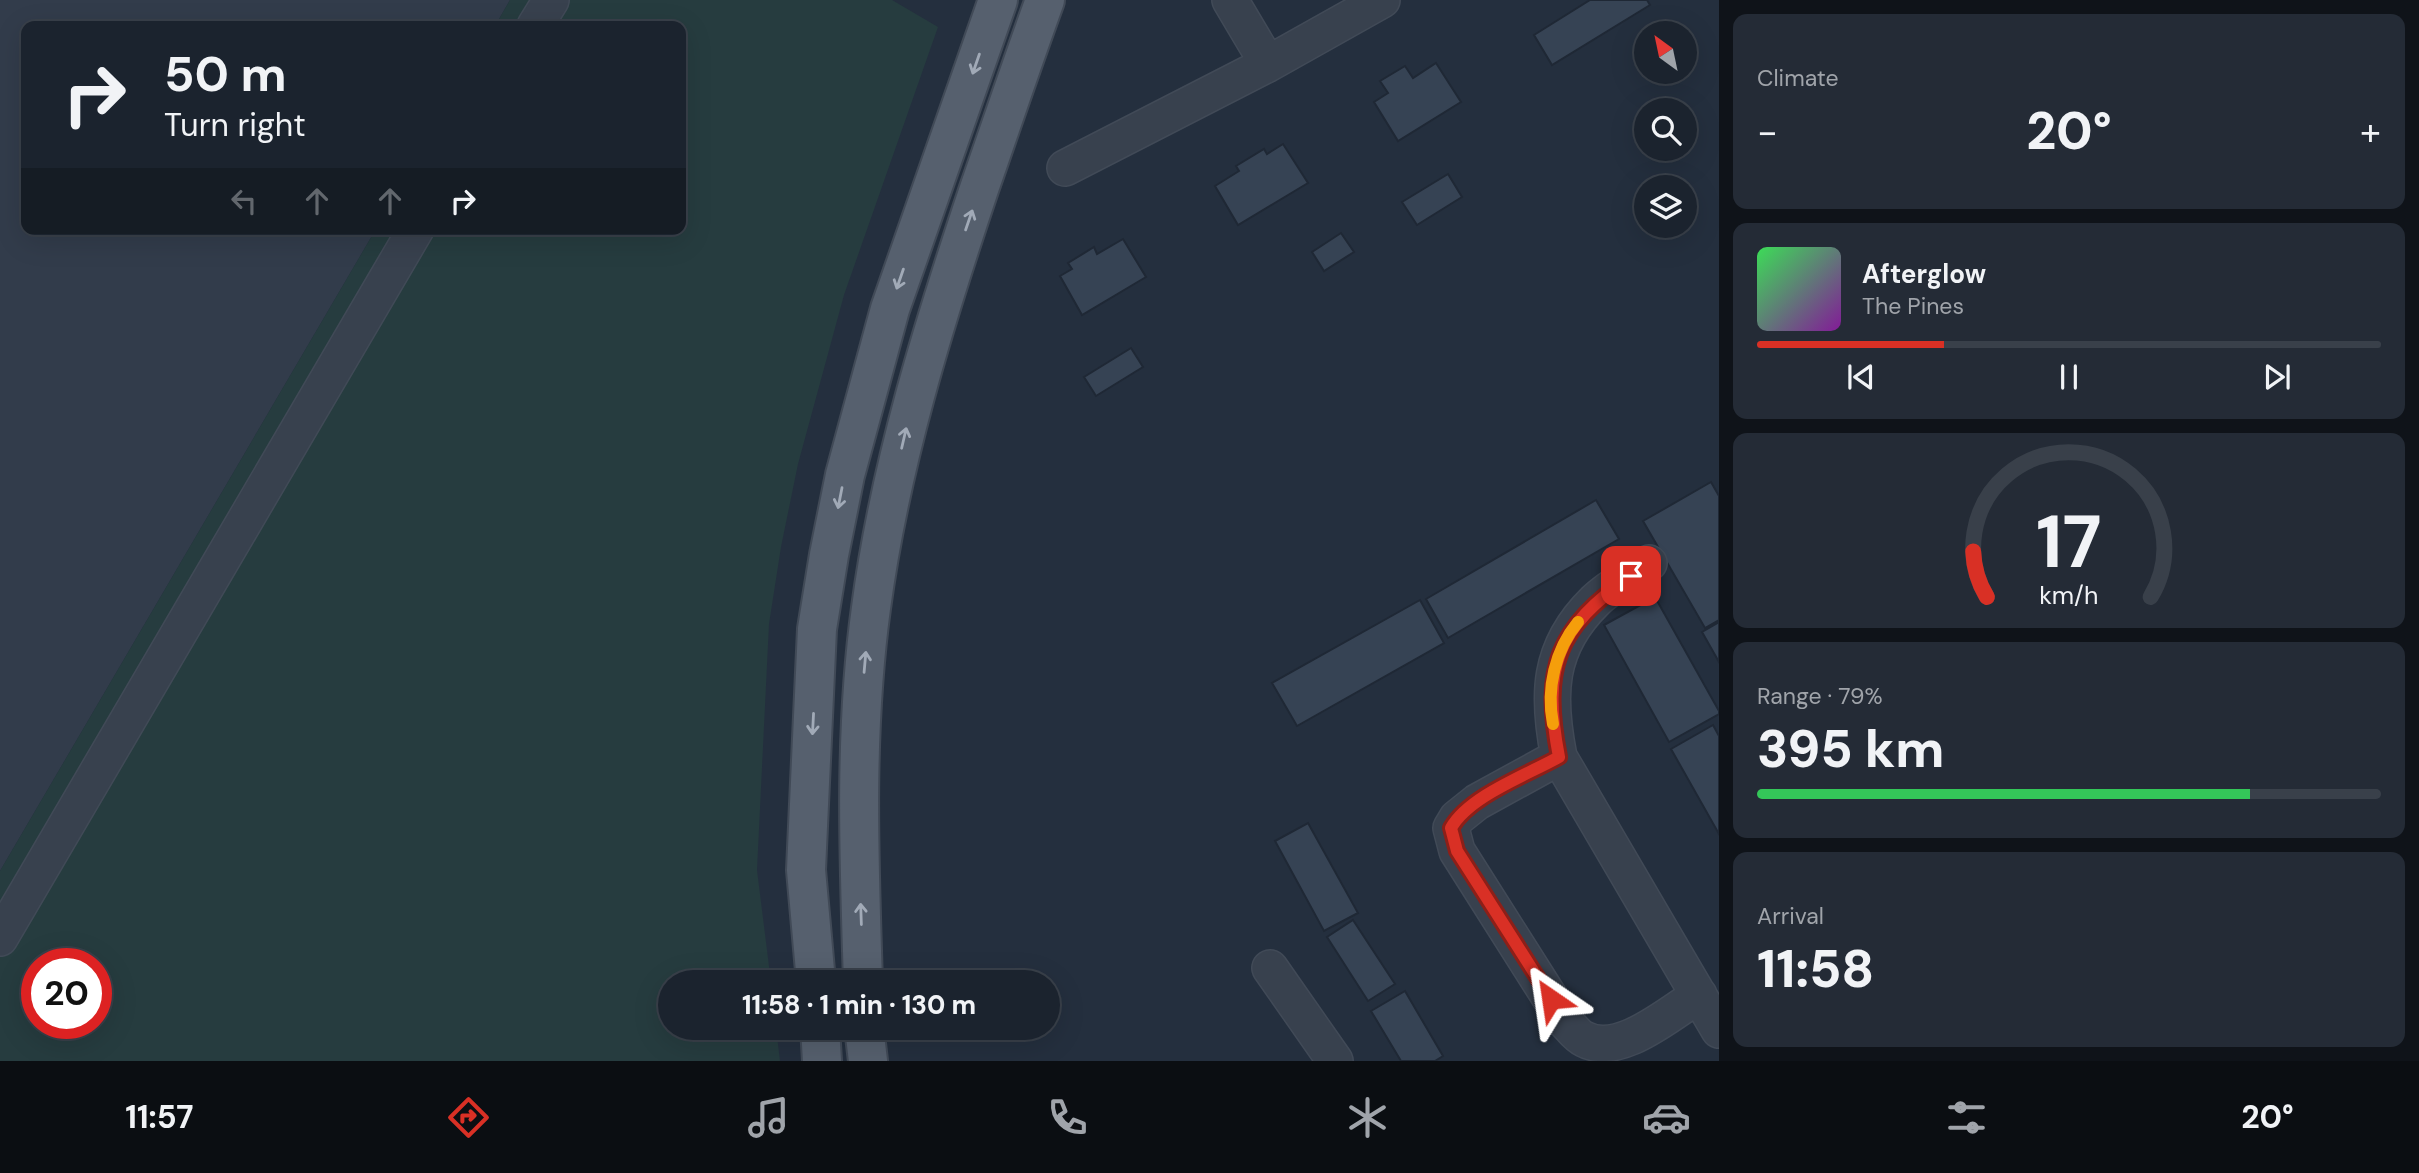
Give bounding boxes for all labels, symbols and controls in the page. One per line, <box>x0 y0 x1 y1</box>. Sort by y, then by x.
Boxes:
north arrow <box>1634 21 1698 84</box>
map controls <box>1634 21 1697 238</box>
text: 50 m <box>164 42 287 106</box>
icon: right <box>49 49 140 140</box>
one-way arrow <box>969 53 981 75</box>
text: Climate <box>1757 63 1839 93</box>
text: 20° <box>2026 97 2112 165</box>
button: search <box>1634 98 1697 161</box>
text: Turn right <box>164 104 306 146</box>
text: − <box>1757 107 1778 157</box>
text: + <box>2360 107 2381 157</box>
button: layers <box>1634 175 1697 238</box>
icon: left <box>225 182 263 220</box>
icon: ahead <box>298 182 336 220</box>
icon: ahead <box>371 182 409 220</box>
icon: right <box>444 182 482 220</box>
one-way arrow <box>963 209 976 231</box>
text: Afterglow <box>1862 257 1986 291</box>
one-way arrow <box>893 268 906 290</box>
text: The Pines <box>1862 291 1964 321</box>
icon: previous <box>1842 358 1880 396</box>
icon: pause <box>2050 358 2088 396</box>
icon: next <box>2258 358 2296 396</box>
one-way arrow <box>898 427 911 450</box>
one-way arrow <box>833 486 846 509</box>
text: 17 <box>2036 495 2102 590</box>
pin <box>1601 546 1661 606</box>
icon: arrive <box>1612 557 1650 595</box>
text: km/h <box>2039 578 2099 611</box>
one-way arrow <box>859 651 872 674</box>
text: Range · 79% <box>1757 681 1883 711</box>
one-way arrow <box>806 712 819 735</box>
text: 395 km <box>1757 715 1944 783</box>
text: Arrival <box>1757 901 1824 931</box>
one-way arrow <box>854 902 867 925</box>
text: 11:58 <box>1757 935 1874 1003</box>
speed limit sign: 20 <box>21 948 112 1039</box>
position arrow <box>1514 962 1588 1036</box>
text: 11:58 · 1 min · 130 m <box>742 988 976 1022</box>
icon: directions <box>444 1093 493 1142</box>
icon: music <box>744 1093 793 1142</box>
icon: phone <box>1043 1093 1092 1142</box>
icon: climate <box>1343 1093 1392 1142</box>
icon: car <box>1642 1093 1691 1142</box>
icon: filters <box>1942 1093 1991 1142</box>
text: 11:57 <box>125 1096 194 1138</box>
text: 20° <box>2241 1096 2294 1138</box>

